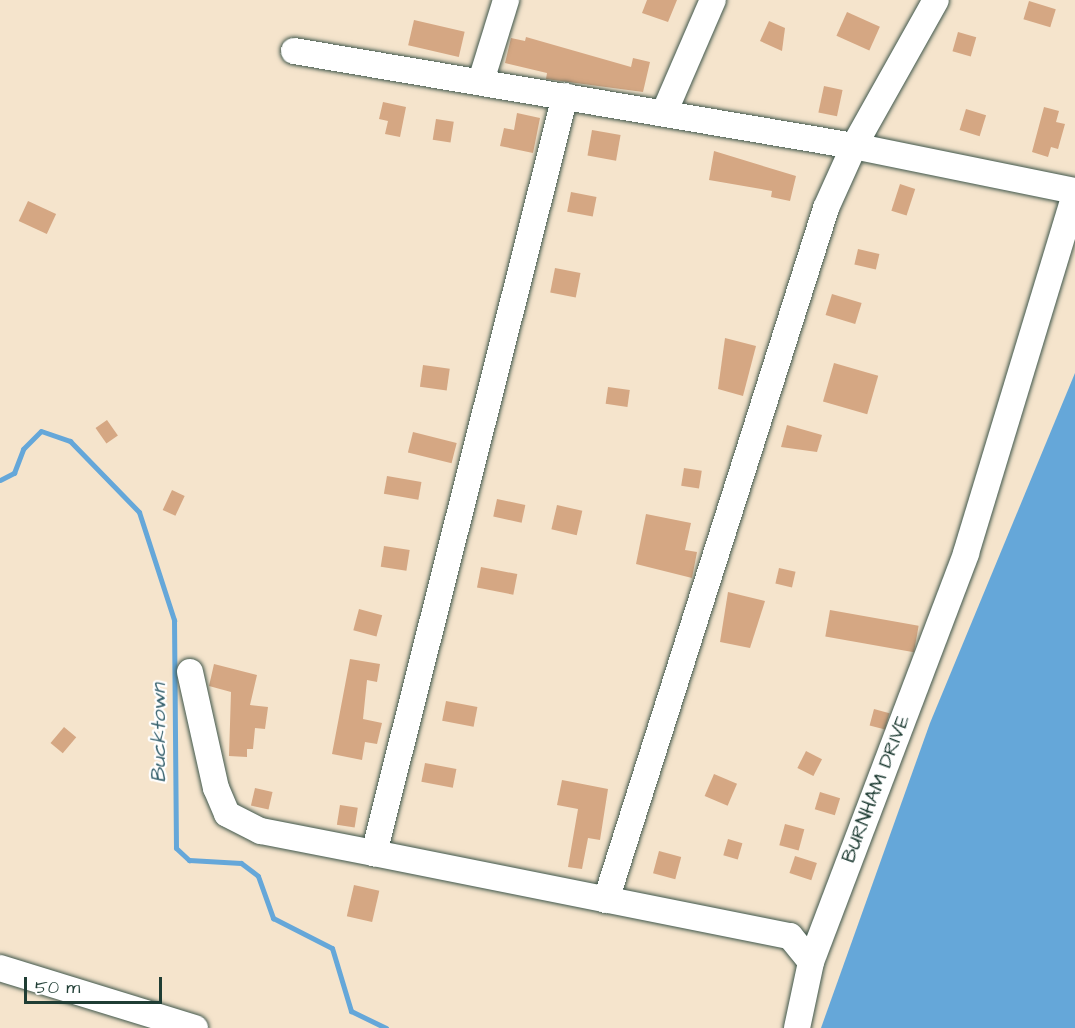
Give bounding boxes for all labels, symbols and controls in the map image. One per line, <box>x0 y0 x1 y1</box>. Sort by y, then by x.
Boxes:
water label: Bucktown <box>146 683 172 783</box>
street label: BURNHAM DRIVE <box>837 712 915 866</box>
scale bar <box>27 965 165 1003</box>
text: 50 m <box>35 975 80 1000</box>

